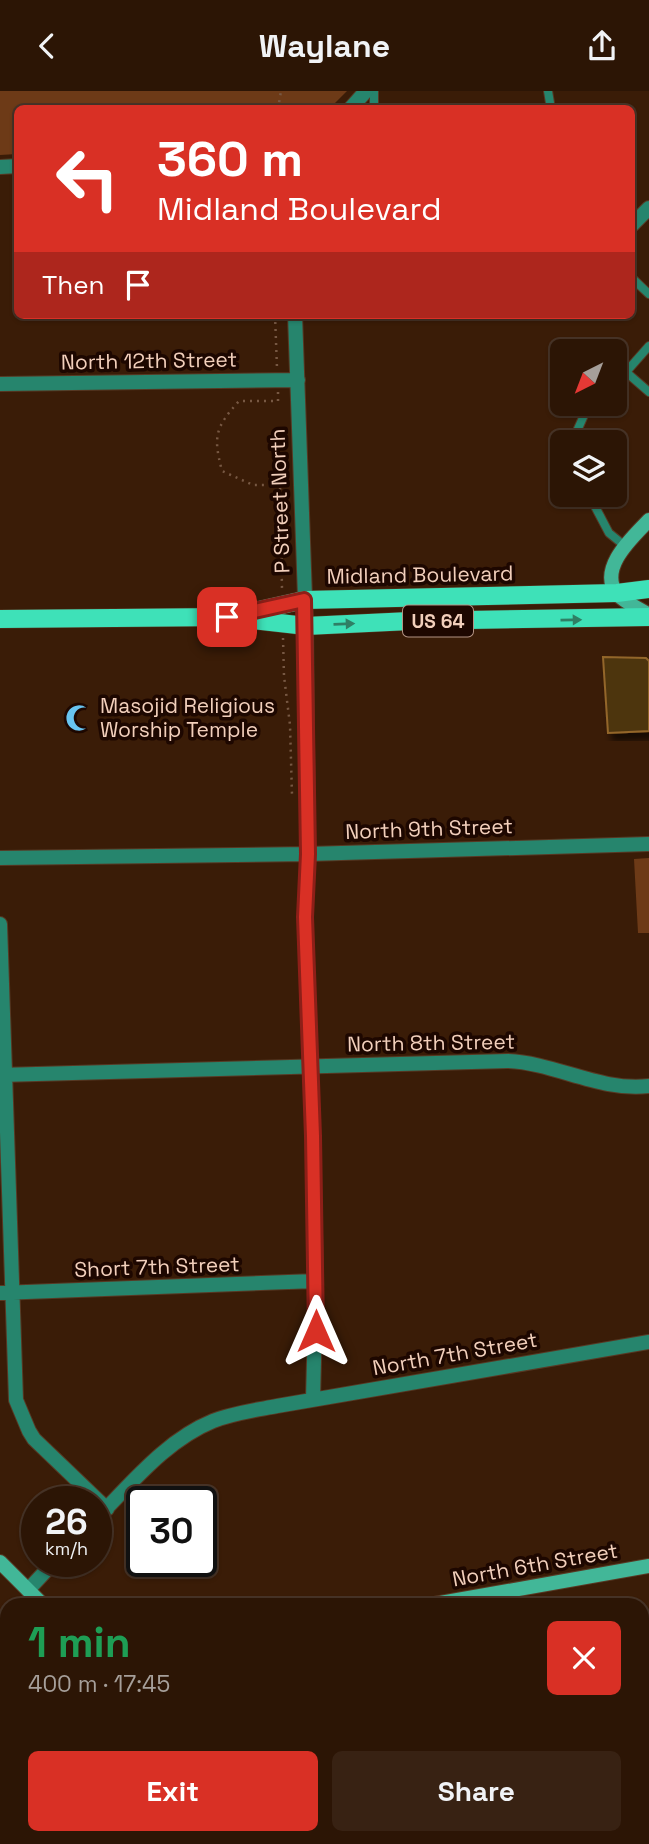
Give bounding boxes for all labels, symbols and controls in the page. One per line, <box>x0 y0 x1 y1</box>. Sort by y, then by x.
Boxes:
text: Waylane <box>259 26 390 66</box>
icon: back <box>28 27 66 65</box>
icon: share <box>583 27 621 65</box>
text: 360 m <box>157 128 303 190</box>
icon: left <box>42 133 133 224</box>
text: Midland Boulevard <box>157 189 442 229</box>
icon: arrive <box>119 266 157 304</box>
text: Then <box>42 268 105 302</box>
north arrow <box>550 339 626 417</box>
map controls <box>550 339 627 507</box>
street label: North 12th Street <box>61 345 237 376</box>
street label: P Street North <box>263 428 296 574</box>
button: layers <box>550 430 627 507</box>
street label: Midland Boulevard <box>326 559 514 590</box>
pin <box>197 587 257 647</box>
icon: arrive <box>208 598 246 636</box>
road number: US 64 <box>403 605 473 636</box>
one-way arrow <box>561 614 583 626</box>
one-way arrow <box>333 619 355 630</box>
place label: Masojid Religious Worship Temple <box>100 692 275 743</box>
mosque icon: Masojid Religious Worship Temple <box>64 703 94 733</box>
street label: North 9th Street <box>345 812 513 845</box>
street label: North 8th Street <box>347 1028 515 1057</box>
street label: Short 7th Street <box>74 1250 240 1283</box>
position arrow <box>279 1294 353 1368</box>
street label: North 7th Street <box>370 1326 539 1381</box>
speed limit sign: 30 <box>126 1486 217 1577</box>
text: 26 <box>45 1500 88 1544</box>
text: km/h <box>45 1537 88 1560</box>
street label: North 6th Street <box>450 1537 620 1592</box>
text: 1 min <box>28 1616 131 1669</box>
button: close <box>547 1621 621 1695</box>
text: 400 m · 17:45 <box>28 1669 170 1699</box>
button: Exit <box>28 1751 318 1831</box>
button: Share <box>332 1751 621 1831</box>

